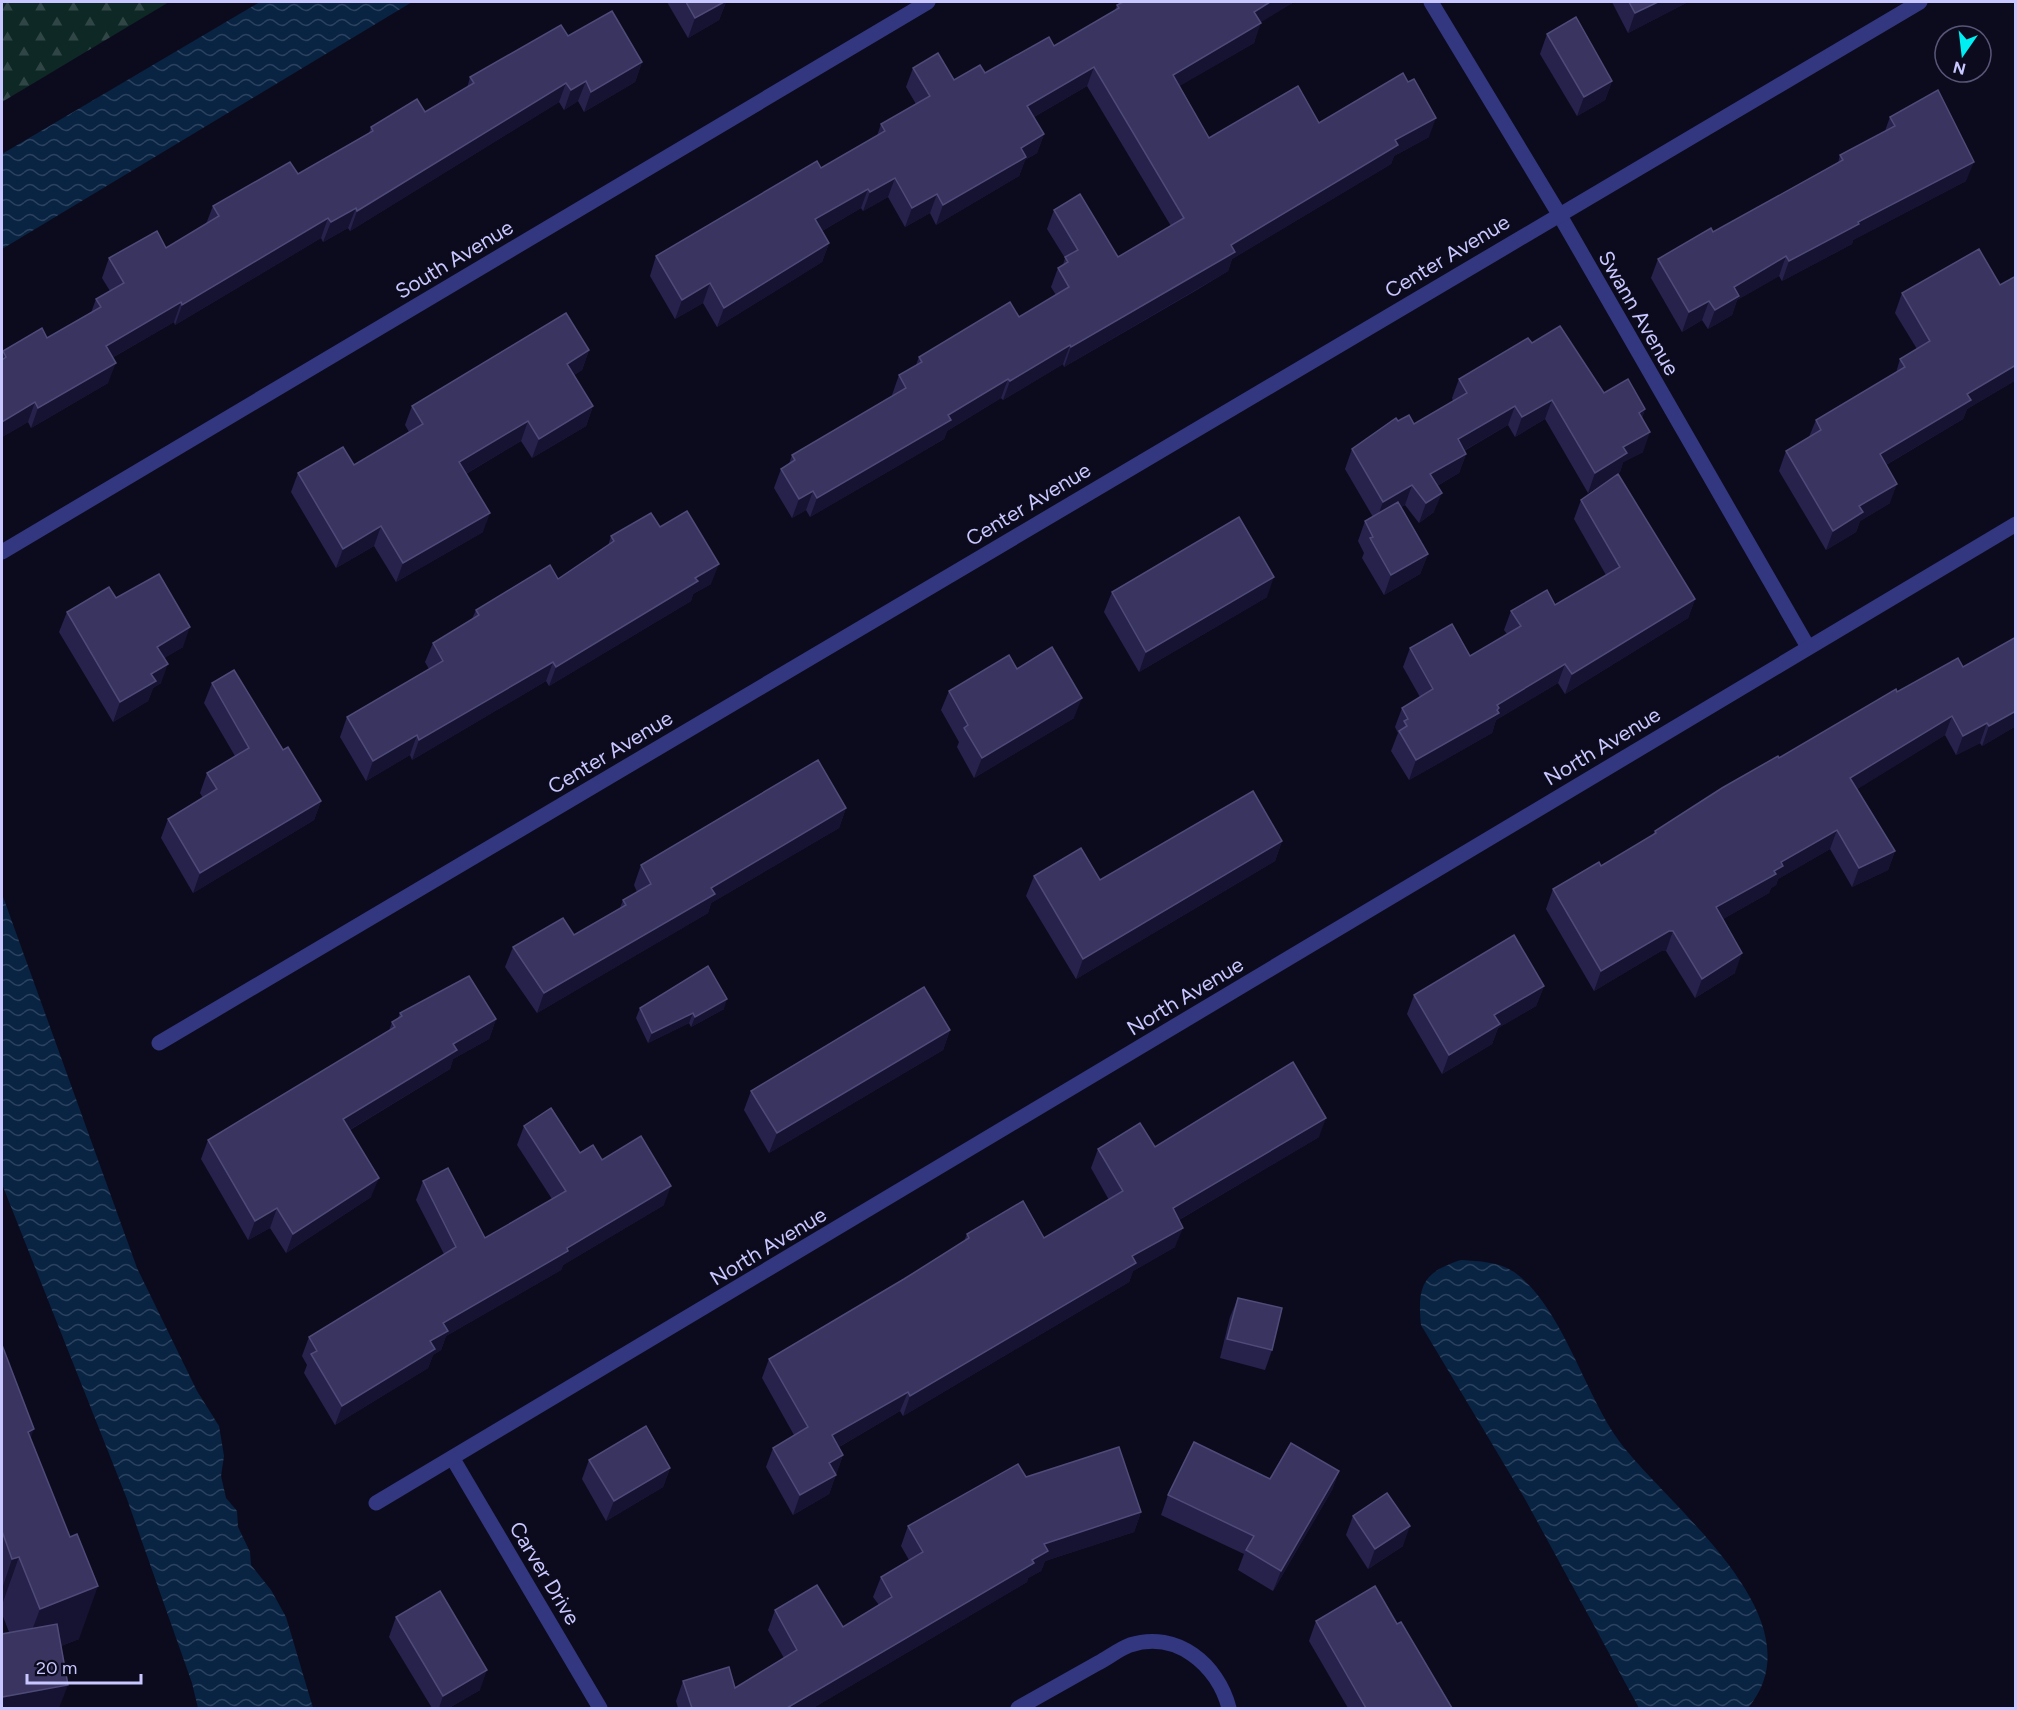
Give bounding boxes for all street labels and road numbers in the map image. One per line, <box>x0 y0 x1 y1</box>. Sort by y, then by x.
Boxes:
street label: Center Avenue <box>1380 209 1514 303</box>
street label: South Avenue <box>391 214 517 304</box>
street label: Swann Avenue <box>1593 246 1685 380</box>
street label: Center Avenue <box>961 457 1095 551</box>
street label: North Avenue <box>1539 701 1665 791</box>
street label: Center Avenue <box>543 705 677 799</box>
street label: North Avenue <box>1122 951 1248 1041</box>
street label: North Avenue <box>705 1201 831 1291</box>
street label: Carver Drive <box>504 1517 586 1629</box>

